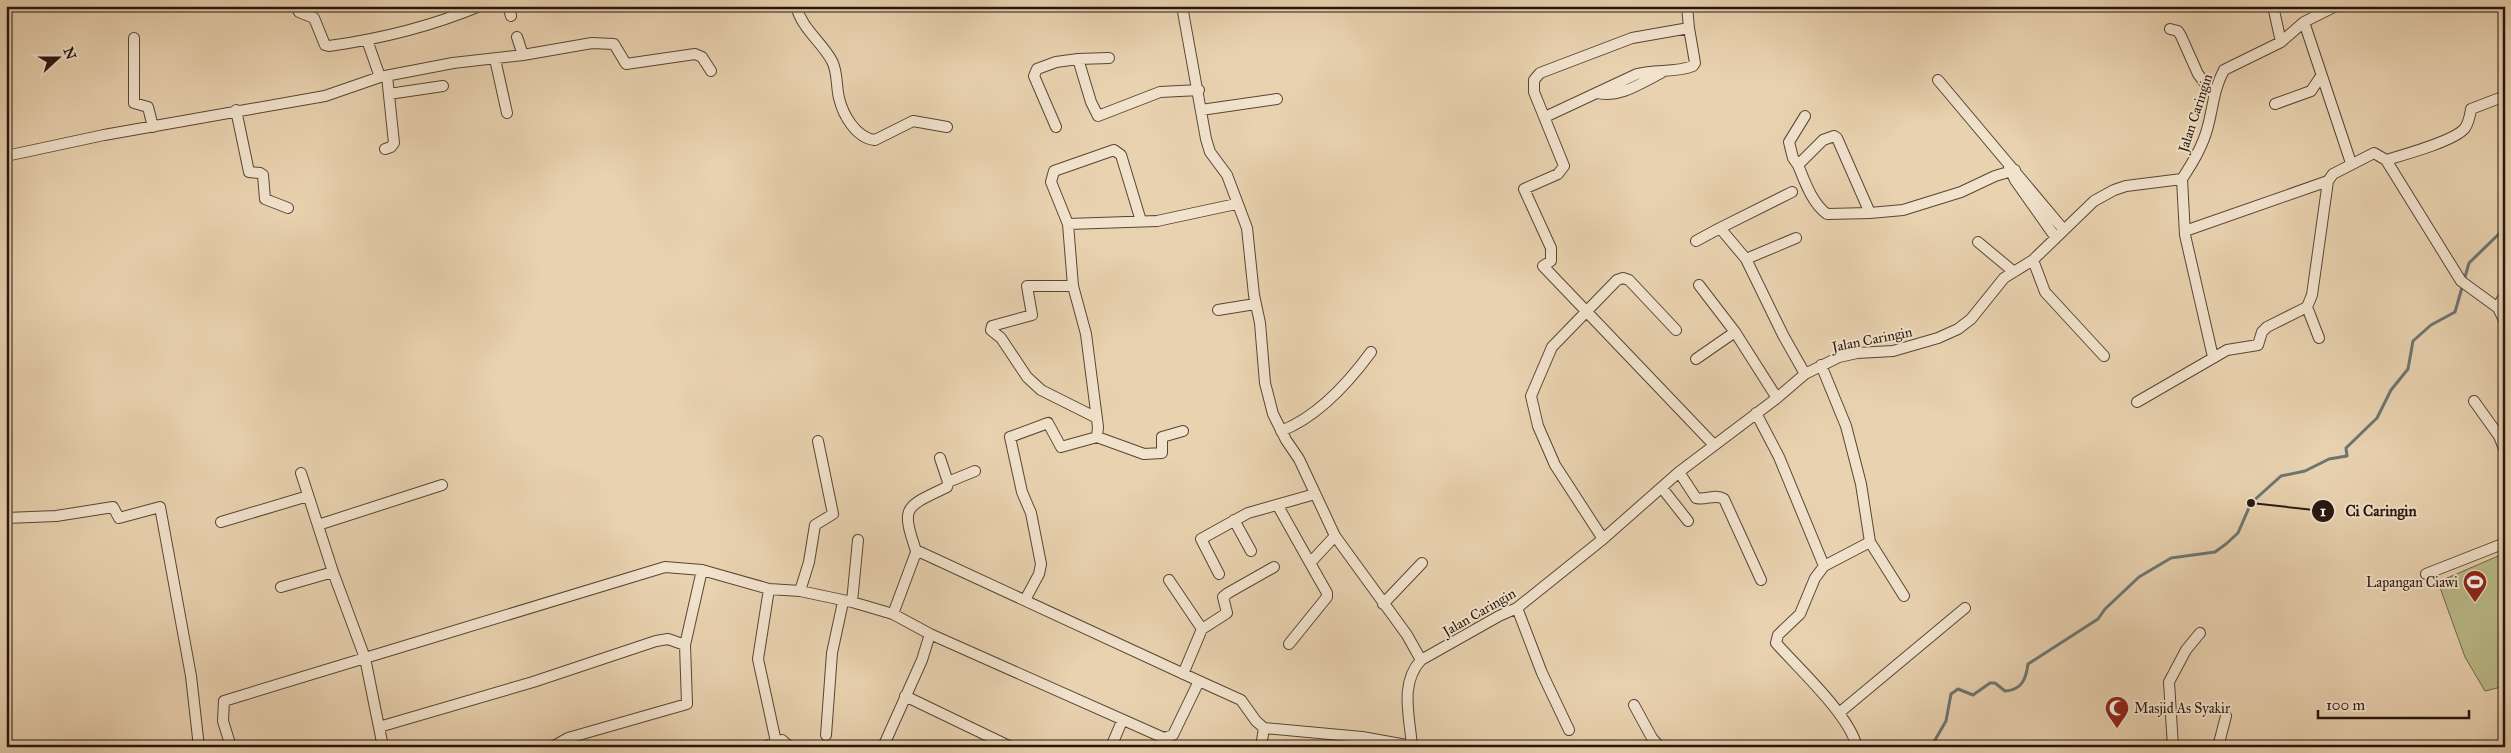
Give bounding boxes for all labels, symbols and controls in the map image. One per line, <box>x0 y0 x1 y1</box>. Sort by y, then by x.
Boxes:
north arrow <box>32 32 82 82</box>
text: N <box>60 45 80 62</box>
street label: Jalan Caringin <box>2174 71 2217 157</box>
street label: Jalan Caringin <box>1828 323 1914 357</box>
callout: Ci Caringin <box>2311 496 2427 526</box>
text: 1 <box>2320 502 2326 520</box>
text: Ci Caringin <box>2345 502 2417 521</box>
sports icon: Lapangan Ciawi <box>2462 569 2488 603</box>
place label: Lapangan Ciawi <box>2366 574 2458 591</box>
street label: Jalan Caringin <box>1438 584 1520 642</box>
scale bar <box>2318 688 2470 720</box>
mosque icon: Masjid As Syakir <box>2104 695 2130 729</box>
text: 100 m <box>2326 696 2366 714</box>
place label: Masjid As Syakir <box>2134 700 2231 717</box>

